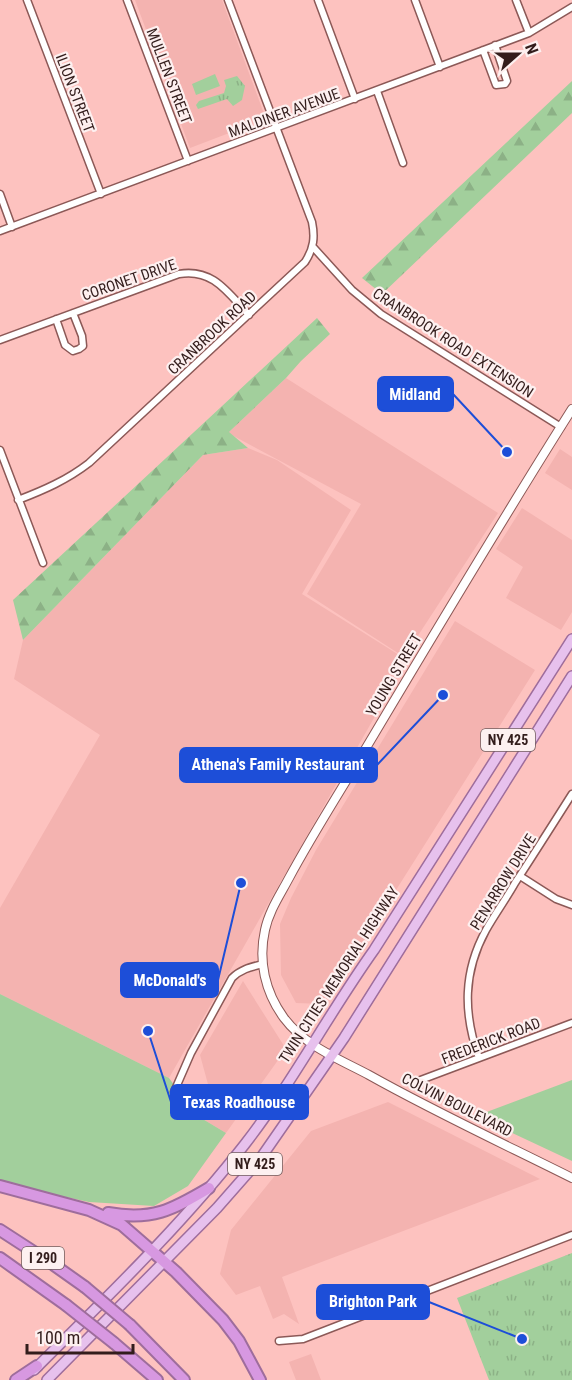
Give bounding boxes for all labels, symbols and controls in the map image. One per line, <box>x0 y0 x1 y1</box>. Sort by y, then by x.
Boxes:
north arrow <box>488 24 548 84</box>
street label: MULLEN STREET <box>143 26 195 126</box>
text: N <box>521 41 542 57</box>
street label: ILION STREET <box>52 51 98 135</box>
street label: MALDINER AVENUE <box>226 85 342 141</box>
street label: CORONET DRIVE <box>80 255 178 305</box>
street label: CRANBROOK ROAD EXTENSION <box>369 284 537 402</box>
street label: CRANBROOK ROAD <box>164 287 260 379</box>
callout: Midland <box>378 377 453 411</box>
text: Midland <box>389 385 441 404</box>
street label: YOUNG STREET <box>362 630 426 720</box>
road number: NY 425 <box>481 729 535 751</box>
callout: Athena's Family Restaurant <box>180 748 377 782</box>
text: Athena's Family Restaurant <box>191 755 365 774</box>
street label: PENARROW DRIVE <box>466 831 540 933</box>
street label: TWIN CITIES MEMORIAL HIGHWAY <box>275 883 403 1066</box>
callout: McDonald's <box>121 963 218 997</box>
text: McDonald's <box>134 971 207 990</box>
street label: FREDERICK ROAD <box>439 1014 543 1068</box>
street label: COLVIN BOULEVARD <box>399 1069 515 1141</box>
callout: Texas Roadhouse <box>171 1085 308 1119</box>
text: Texas Roadhouse <box>183 1093 295 1112</box>
road number: NY 425 <box>228 1153 282 1175</box>
road number: I 290 <box>22 1247 64 1269</box>
callout: Brighton Park <box>317 1285 429 1319</box>
text: Brighton Park <box>329 1292 417 1311</box>
scale bar <box>27 1317 134 1355</box>
text: 100 m <box>36 1327 80 1348</box>

